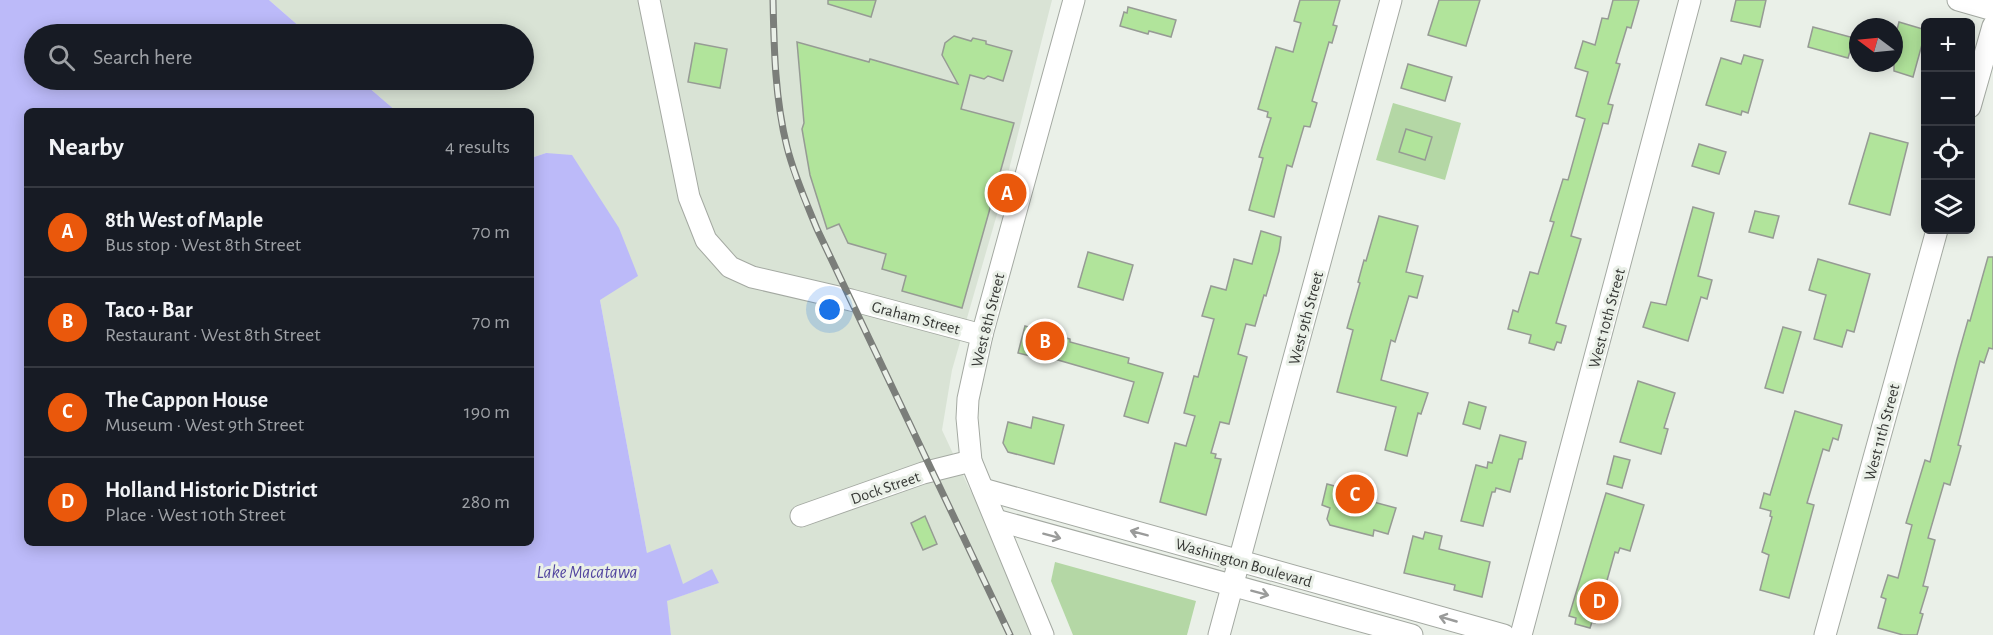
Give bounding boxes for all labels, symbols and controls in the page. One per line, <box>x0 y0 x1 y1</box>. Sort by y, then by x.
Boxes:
north arrow <box>1849 18 1903 72</box>
map controls <box>1921 18 1975 234</box>
button: + <box>1921 18 1975 72</box>
search box <box>24 24 534 90</box>
icon: search <box>45 41 78 74</box>
text: Search here <box>93 46 192 68</box>
button: − <box>1921 72 1975 126</box>
button: locate <box>1921 126 1975 180</box>
text: Nearby <box>48 134 124 160</box>
text: 4 results <box>445 137 510 157</box>
pin: A <box>988 170 1026 216</box>
button: layers <box>1921 180 1975 234</box>
text: 8th West of Maple <box>105 209 263 231</box>
text: A <box>62 222 74 242</box>
text: 70 m <box>472 222 510 242</box>
text: Bus stop · West 8th Street <box>105 235 301 255</box>
street label: West 10th Street <box>1586 267 1628 370</box>
street label: West 9th Street <box>1286 270 1326 367</box>
street label: West 8th Street <box>969 272 1007 369</box>
your location <box>815 295 844 324</box>
text: Taco + Bar <box>105 299 193 321</box>
street label: Graham Street <box>870 299 961 337</box>
text: B <box>62 312 73 332</box>
text: 70 m <box>472 312 510 332</box>
pin: B <box>1026 318 1064 364</box>
text: Restaurant · West 8th Street <box>105 325 321 345</box>
street label: West 11th Street <box>1861 382 1903 482</box>
text: The Cappon House <box>105 389 268 411</box>
text: C <box>62 402 73 422</box>
text: 190 m <box>464 402 510 422</box>
text: Museum · West 9th Street <box>105 415 304 435</box>
street label: Dock Street <box>849 469 922 507</box>
pin: C <box>1336 472 1374 516</box>
text: Holland Historic District <box>105 479 317 501</box>
text: D <box>61 492 74 512</box>
text: 280 m <box>462 492 510 512</box>
text: Place · West 10th Street <box>105 505 286 525</box>
one-way arrow <box>1130 526 1149 538</box>
one-way arrow <box>1042 531 1061 542</box>
street label: Washington Boulevard <box>1174 536 1314 590</box>
water label: Lake Macatawa <box>537 564 637 582</box>
pin: D <box>1580 578 1618 624</box>
one-way arrow <box>1251 588 1270 599</box>
one-way arrow <box>1439 613 1458 624</box>

